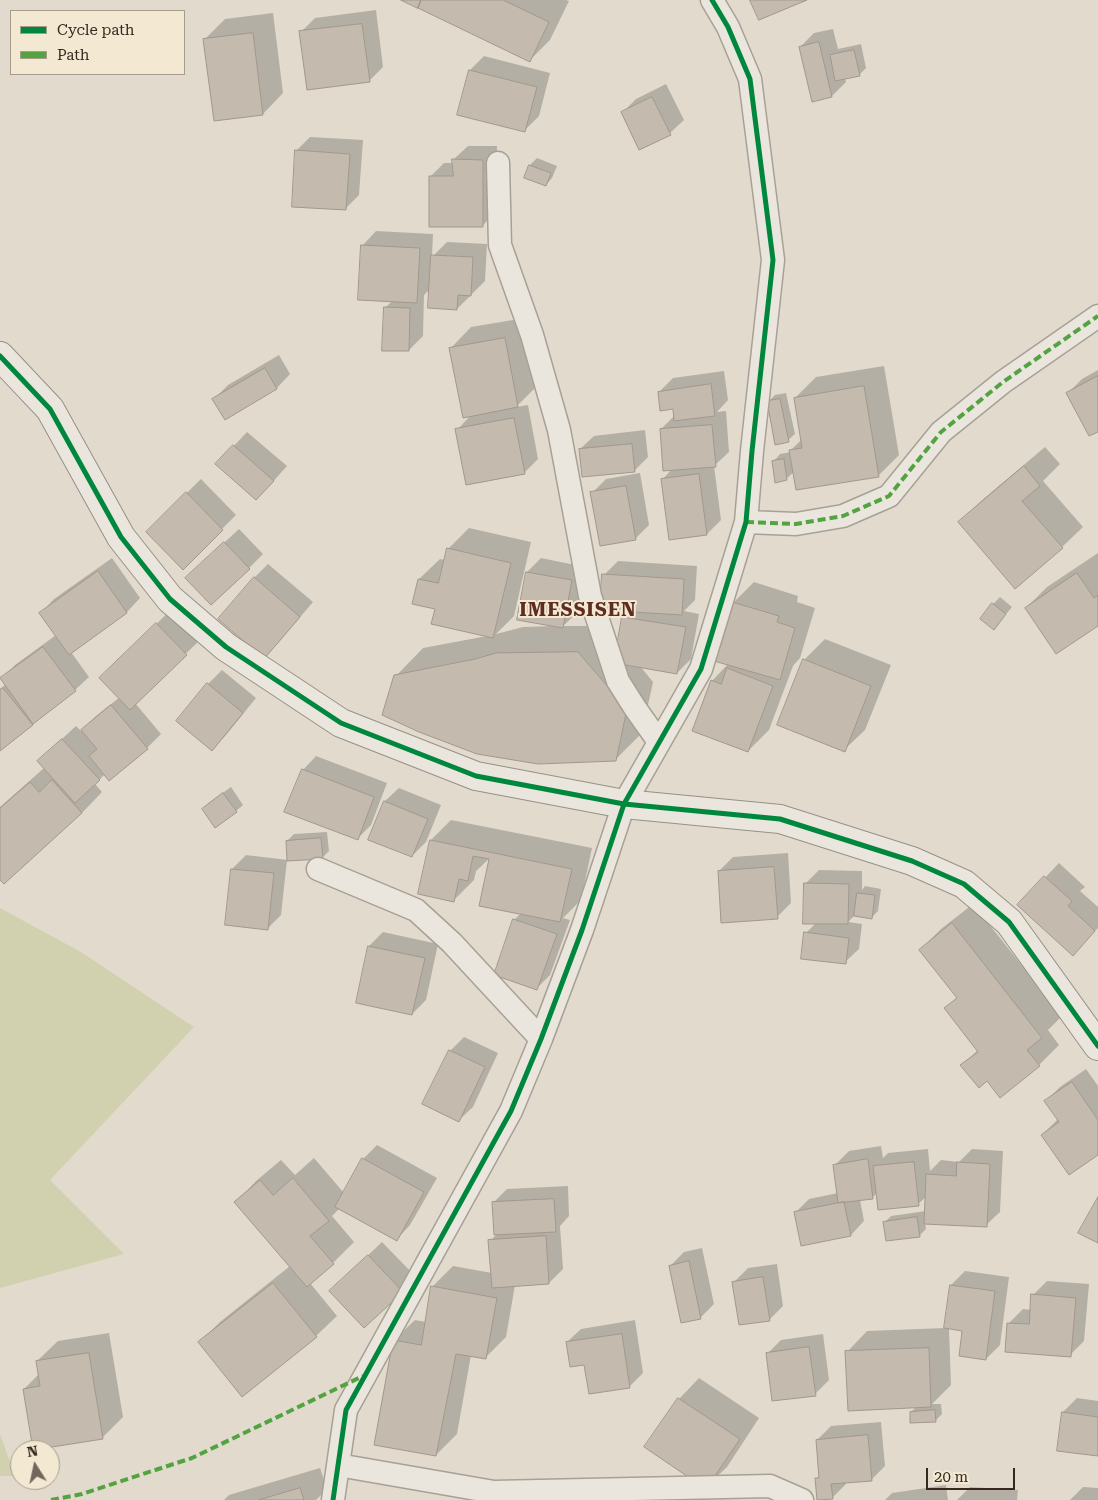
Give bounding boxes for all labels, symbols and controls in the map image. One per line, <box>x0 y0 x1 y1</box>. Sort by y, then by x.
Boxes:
legend <box>10 10 185 75</box>
text: Cycle path <box>57 21 134 39</box>
text: Path <box>57 46 90 64</box>
district label: IMESSISEN <box>518 599 638 621</box>
north arrow <box>10 1440 60 1490</box>
text: N <box>26 1442 39 1460</box>
scale bar <box>928 1458 1017 1490</box>
text: 20 m <box>934 1468 968 1486</box>

